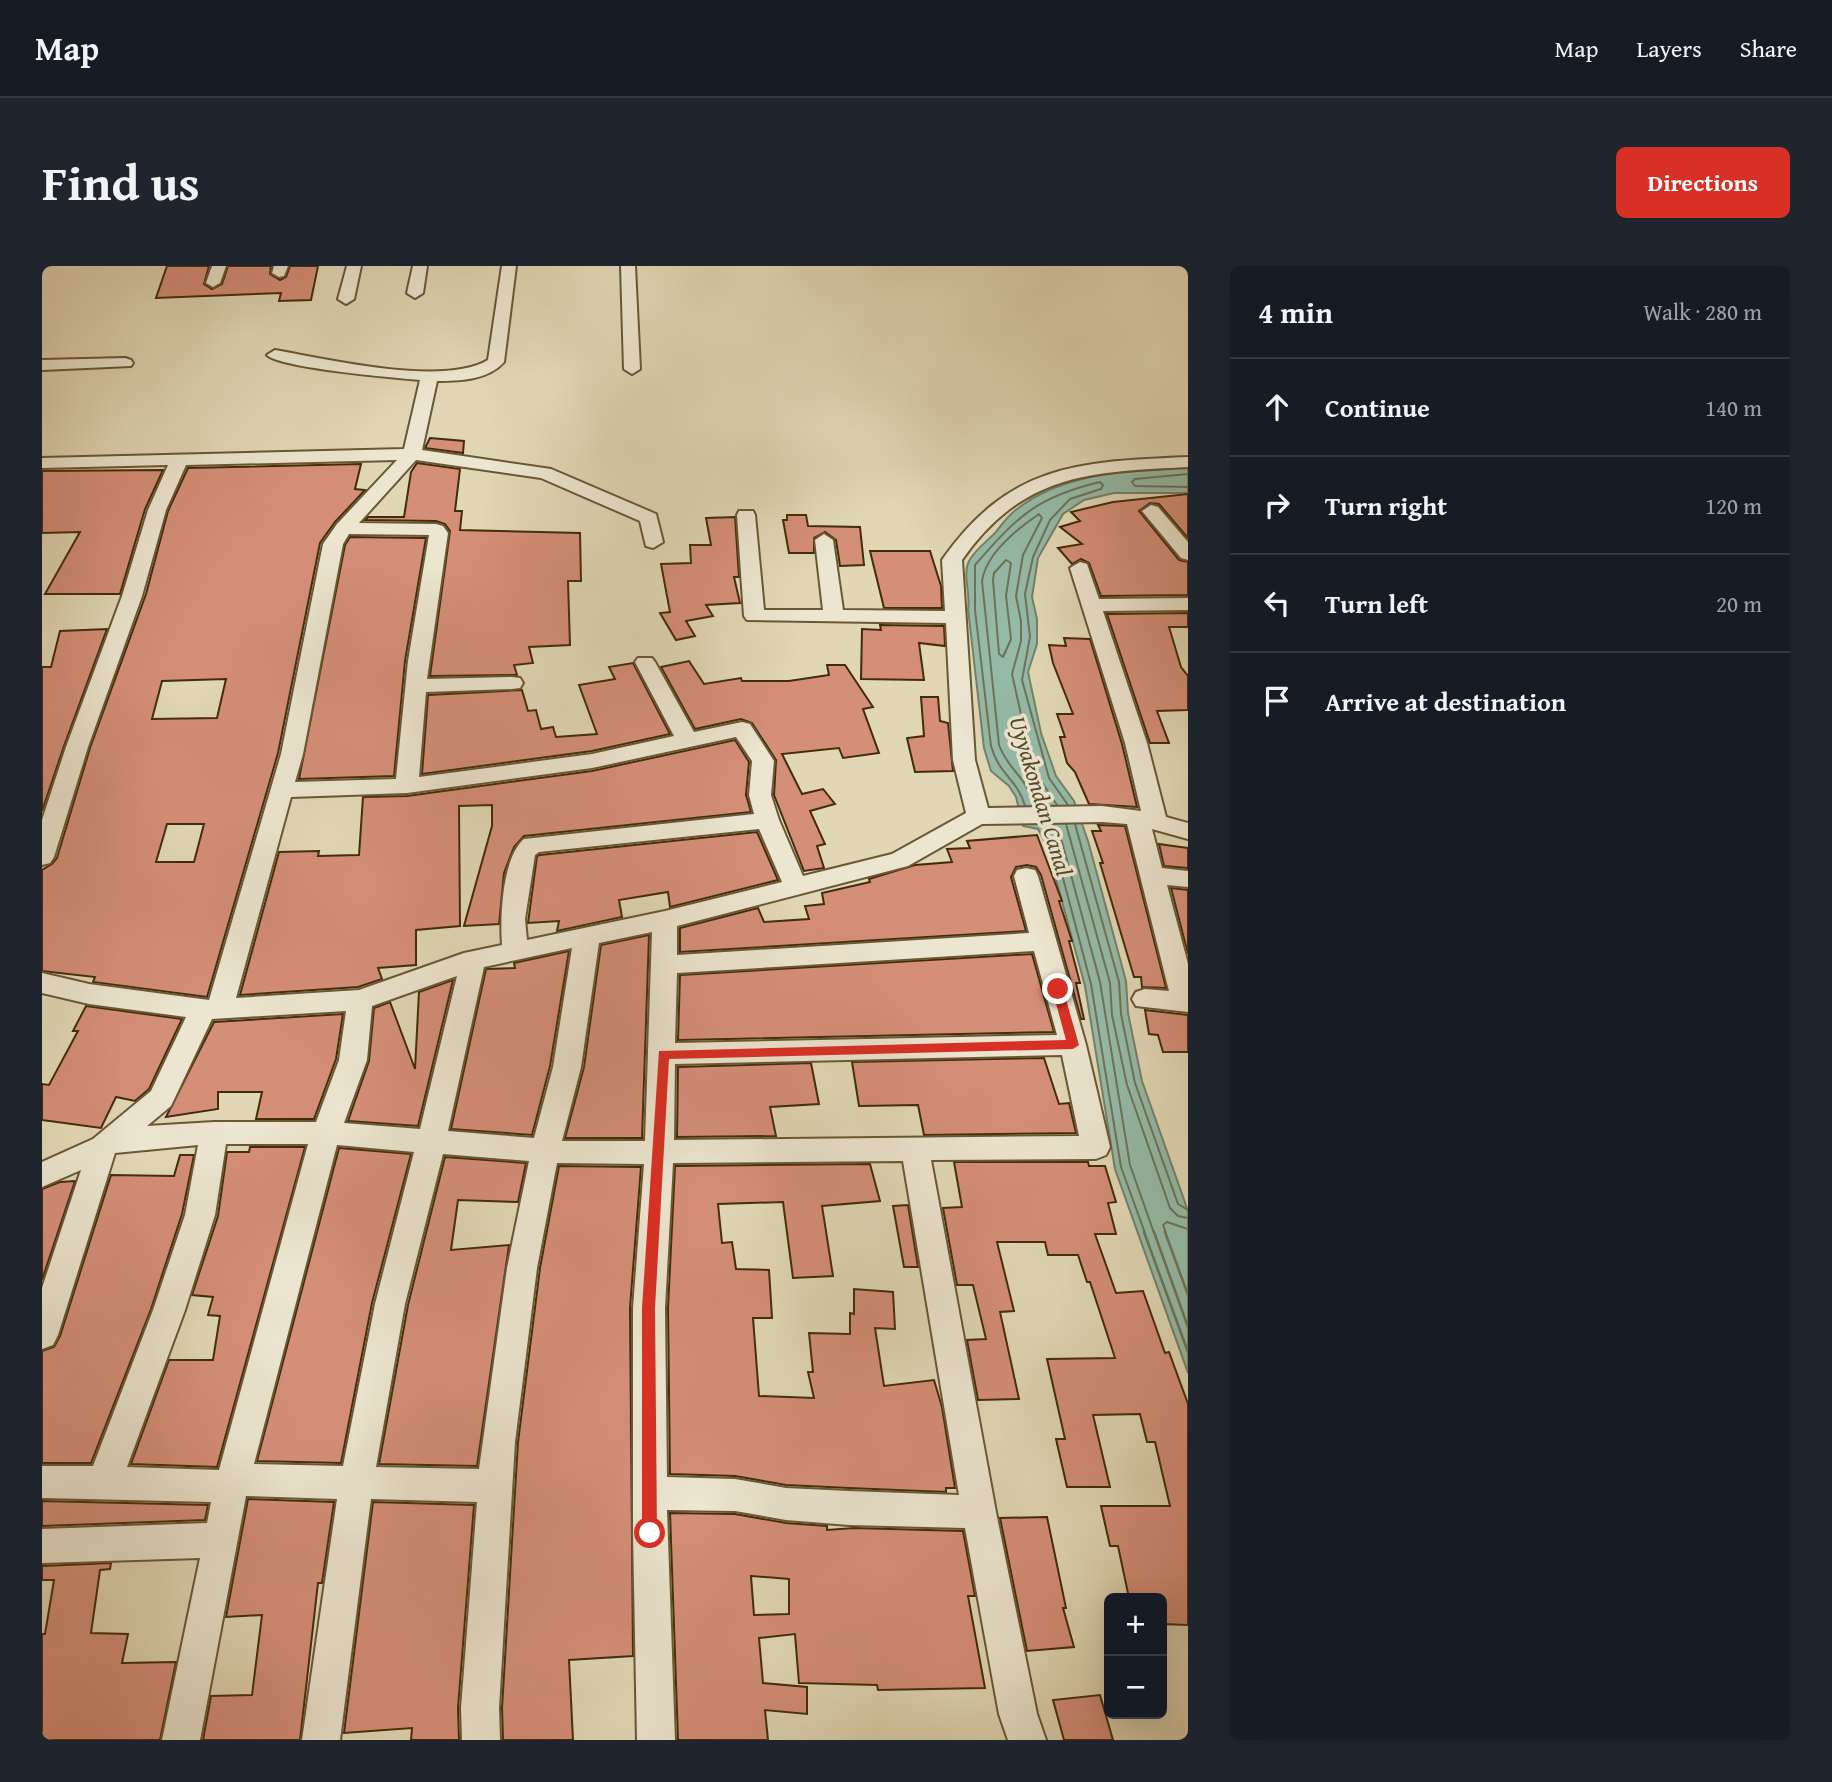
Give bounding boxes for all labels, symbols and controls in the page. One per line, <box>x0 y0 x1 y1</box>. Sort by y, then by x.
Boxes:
text: Map <box>35 24 99 72</box>
text: Map <box>1555 31 1598 66</box>
text: Layers <box>1636 31 1702 66</box>
text: Share <box>1740 31 1797 66</box>
text: Find us <box>42 146 200 218</box>
button: Directions <box>1616 147 1790 218</box>
text: 4 min <box>1258 290 1333 334</box>
text: Walk · 280 m <box>1643 295 1762 328</box>
icon: ahead <box>1258 388 1296 426</box>
text: Continue <box>1325 388 1430 427</box>
text: 140 m <box>1705 391 1762 424</box>
icon: right <box>1258 486 1296 524</box>
text: Turn right <box>1325 486 1447 525</box>
text: 120 m <box>1705 489 1762 522</box>
icon: left <box>1258 584 1296 622</box>
text: Turn left <box>1325 584 1428 623</box>
text: 20 m <box>1716 587 1762 620</box>
icon: arrive <box>1258 682 1296 720</box>
text: Arrive at destination <box>1325 682 1566 721</box>
water label: Uyyakondan Canal <box>1002 712 1082 880</box>
route end <box>1042 973 1073 1004</box>
route start <box>634 1517 665 1548</box>
map controls <box>1104 1593 1167 1719</box>
button: + <box>1104 1593 1167 1656</box>
button: − <box>1104 1656 1167 1719</box>

